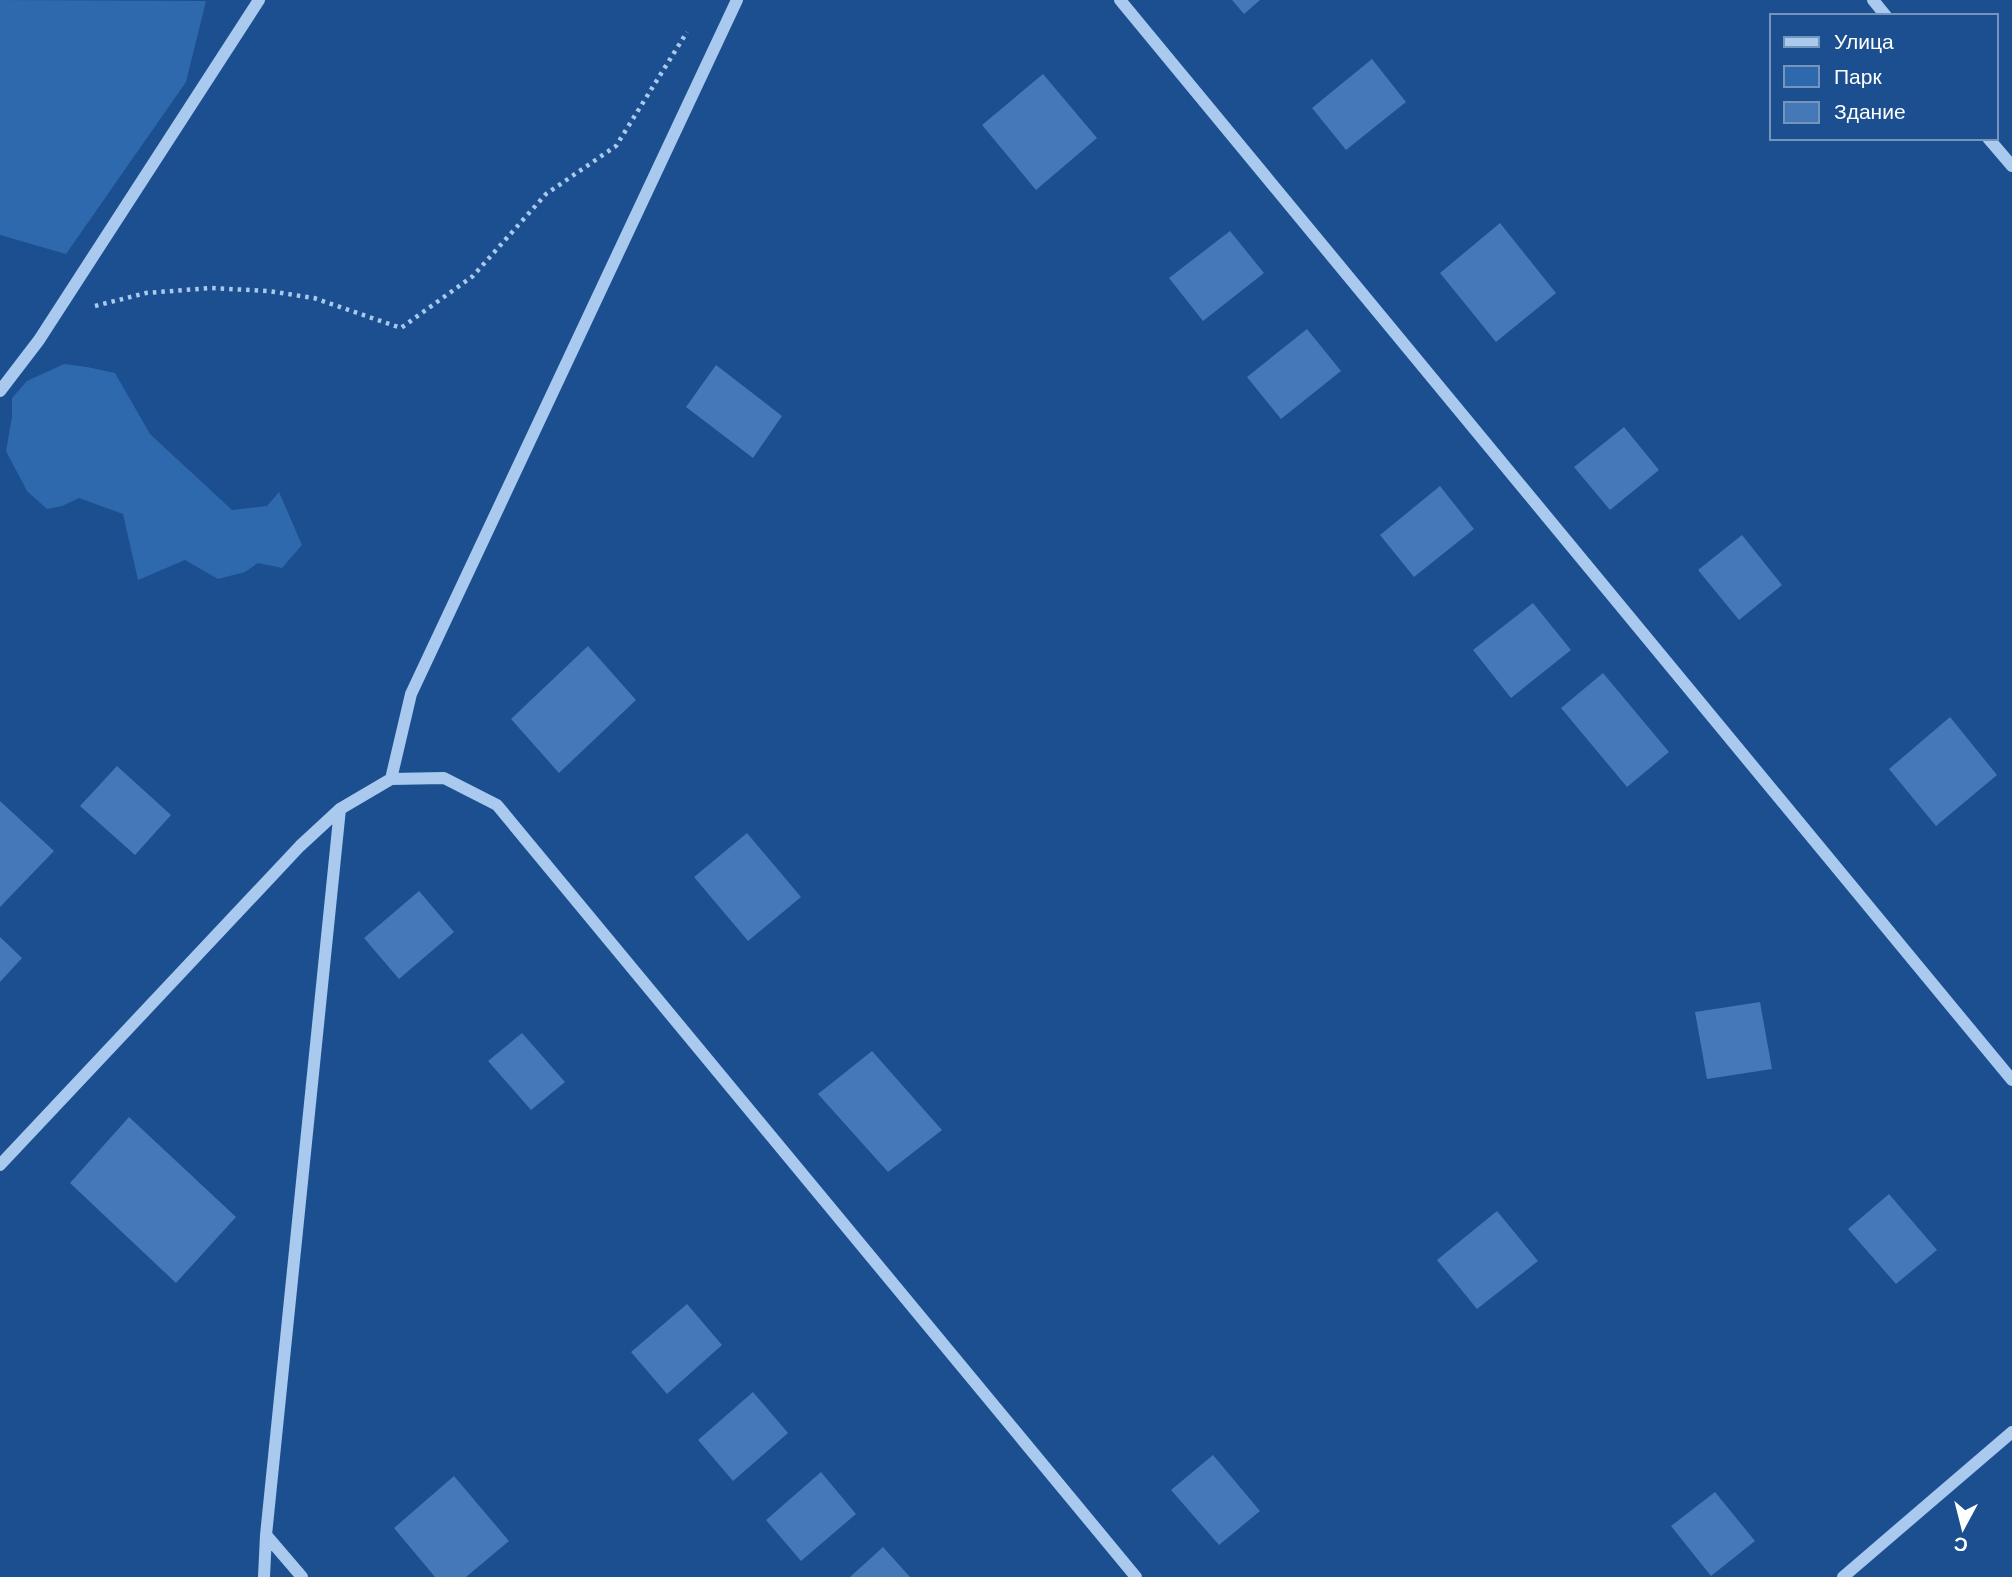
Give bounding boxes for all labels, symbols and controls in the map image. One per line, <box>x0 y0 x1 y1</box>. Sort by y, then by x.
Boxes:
legend <box>1770 14 1998 140</box>
text: Улица <box>1834 28 1894 56</box>
text: Парк <box>1834 63 1882 91</box>
text: Здание <box>1834 98 1906 126</box>
north arrow <box>1928 1493 1998 1563</box>
text: С <box>1952 1531 1969 1558</box>

